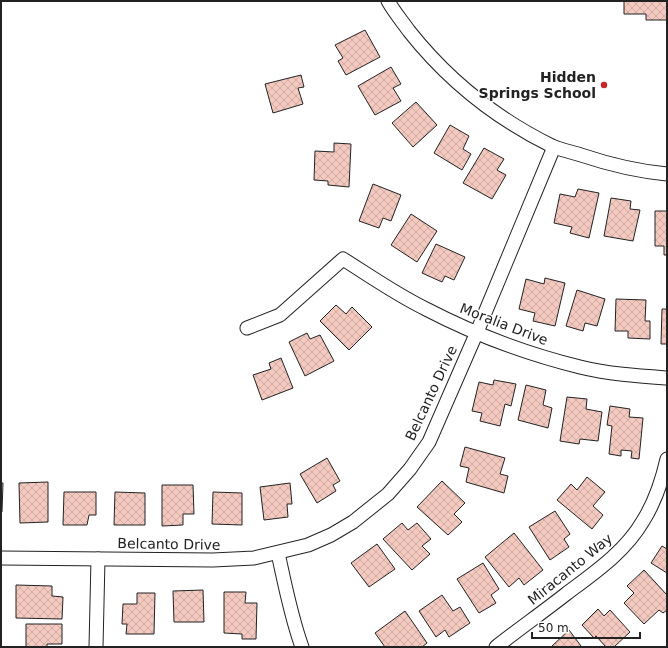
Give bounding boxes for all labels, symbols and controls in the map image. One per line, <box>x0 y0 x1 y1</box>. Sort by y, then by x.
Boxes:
place label: Hidden Springs School <box>479 69 596 101</box>
marker: Hidden Springs School <box>599 80 609 90</box>
street label: Moralia Drive <box>458 300 550 348</box>
street label: Belcanto Drive <box>402 343 460 443</box>
street label: Miracanto Way <box>525 530 615 608</box>
street label: Belcanto Drive <box>117 535 221 553</box>
scale bar <box>532 614 640 640</box>
text: 50 m <box>538 621 569 635</box>

